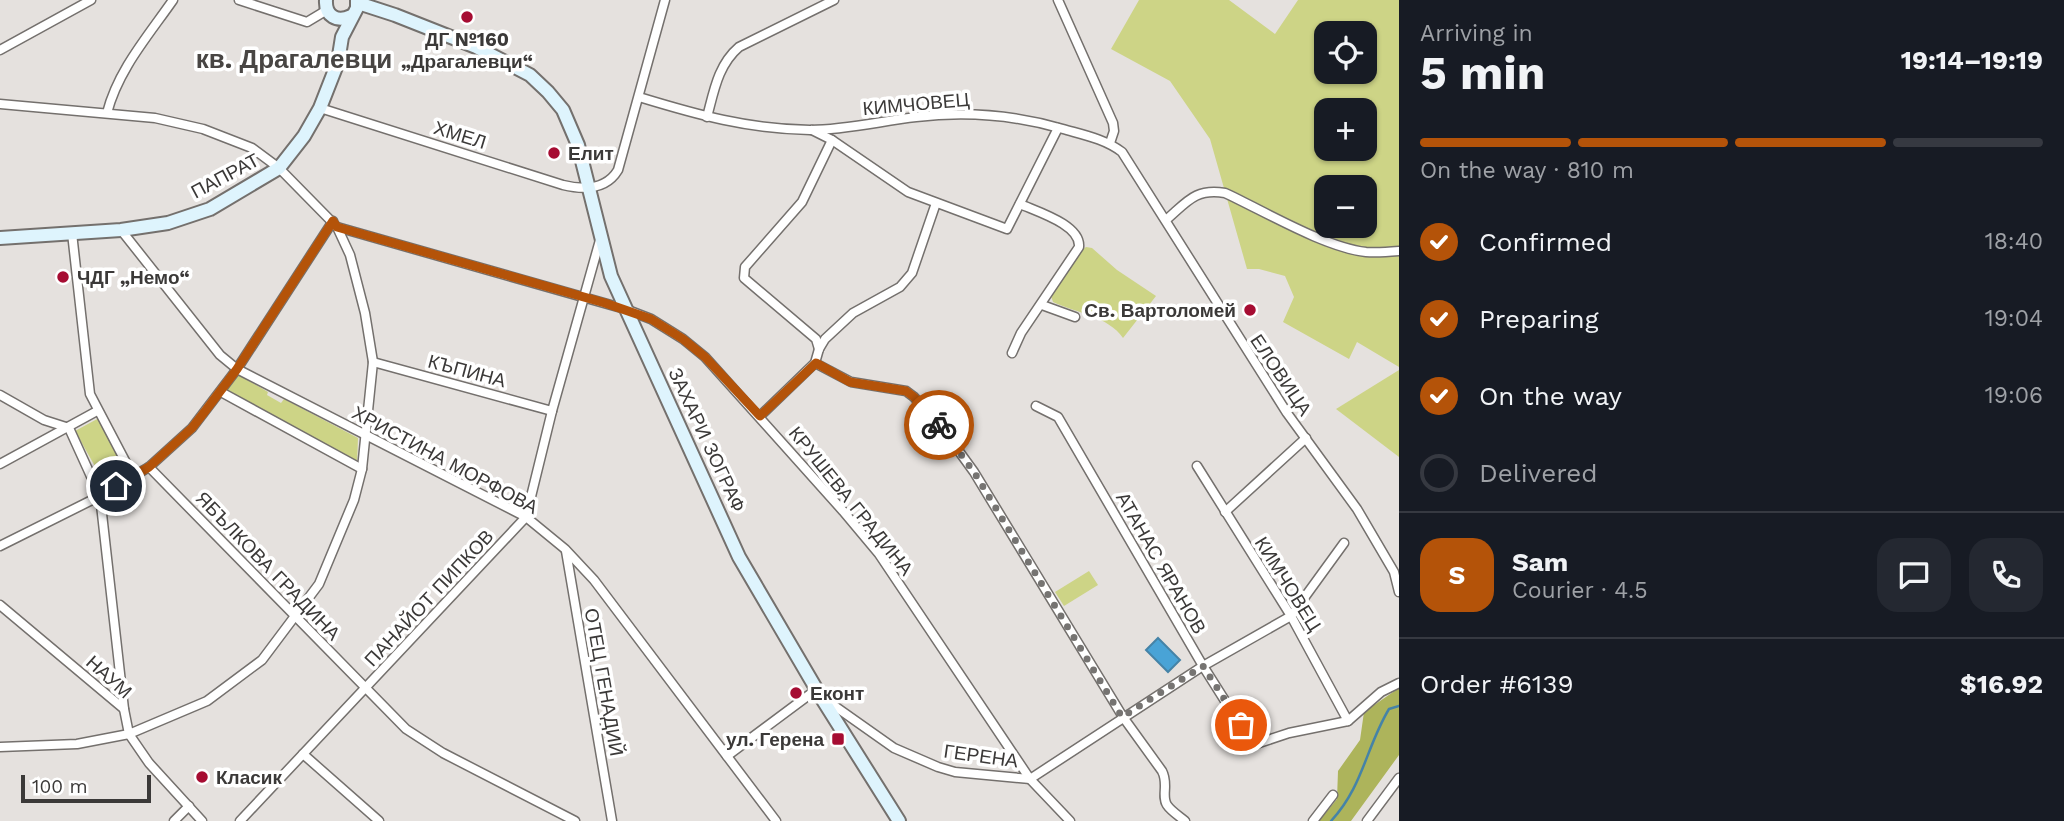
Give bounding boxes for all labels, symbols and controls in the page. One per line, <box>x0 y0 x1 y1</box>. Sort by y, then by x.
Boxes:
marker: ДГ №160 „Драгалевци“ <box>459 9 475 25</box>
text: Arriving in <box>1420 20 1533 47</box>
map controls <box>1314 21 1377 238</box>
button: locate <box>1314 21 1377 84</box>
place label: ДГ №160 „Драгалевци“ <box>401 28 533 73</box>
district label: кв. Драгалевци <box>196 44 392 74</box>
text: 19:14–19:19 <box>1901 45 2043 75</box>
text: 5 min <box>1420 46 1545 100</box>
street label: КИМЧОВЕЦ <box>862 88 970 120</box>
button: + <box>1314 98 1377 161</box>
street label: ХМЕЛ <box>431 116 489 154</box>
place label: Елит <box>568 142 614 165</box>
marker: Елит <box>546 145 562 161</box>
street label: ПАПРАТ <box>187 148 263 204</box>
text: On the way · 810 m <box>1420 157 1634 184</box>
button: − <box>1314 175 1377 238</box>
icon: check <box>1420 223 1458 261</box>
text: Confirmed <box>1479 227 1612 257</box>
text: 18:40 <box>1985 228 2043 255</box>
place label: ЧДГ „Немо“ <box>77 266 190 289</box>
marker: ЧДГ „Немо“ <box>55 269 71 285</box>
place label: Св. Вартоломей <box>1084 299 1236 322</box>
icon: check <box>1420 300 1458 338</box>
marker: Св. Вартоломей <box>1242 302 1258 318</box>
text: Preparing <box>1479 304 1599 334</box>
text: 19:04 <box>1985 305 2043 332</box>
street label: ЕЛОВИЦА <box>1245 330 1317 420</box>
street label: КЪПИНА <box>425 350 509 393</box>
street label: ЗАХАРИ ЗОГРАФ <box>664 364 750 516</box>
icon: check <box>1420 377 1458 415</box>
text: On the way <box>1479 381 1622 411</box>
text: 19:06 <box>1985 382 2043 409</box>
courier <box>904 390 974 460</box>
street label: ХРИСТИНА МОРФОВА <box>348 401 542 519</box>
icon: bike <box>920 406 958 444</box>
street label: КРУШЕВА ГРАДИНА <box>784 422 918 580</box>
pin <box>86 456 146 516</box>
text: Delivered <box>1479 458 1598 488</box>
icon: home <box>97 467 135 505</box>
street label: ЯБЪЛКОВА ГРАДИНА <box>191 487 345 645</box>
street label: АТАНАС ЯРАНОВ <box>1111 488 1211 638</box>
street label: ПАНАЙОТ ПИПКОВ <box>360 525 498 671</box>
street label: КИМЧОВЕЦ <box>1250 532 1326 636</box>
button: chat <box>1877 538 1951 612</box>
button: phone <box>1969 538 2043 612</box>
text: Sam <box>1512 547 1568 577</box>
text: S <box>1449 560 1465 590</box>
text: Courier · 4.5 <box>1512 577 1648 604</box>
street label: ОТЕЦ ГЕНАДИЙ <box>580 606 628 758</box>
street label: НАУМ <box>81 651 137 703</box>
text: Order #6139 <box>1420 669 1573 699</box>
text: $16.92 <box>1960 669 2043 699</box>
place label: Еконт <box>810 682 864 705</box>
marker: Еконт <box>788 685 804 701</box>
pin <box>1211 695 1271 755</box>
icon: bag <box>1222 706 1260 744</box>
place label: ул. Герена <box>726 728 824 751</box>
marker: ул. Герена <box>830 731 846 747</box>
street label: ГЕРЕНА <box>942 739 1020 773</box>
place label: Класик <box>216 766 282 789</box>
marker: Класик <box>194 769 210 785</box>
scale bar <box>21 772 150 804</box>
text: 100 m <box>32 775 88 798</box>

